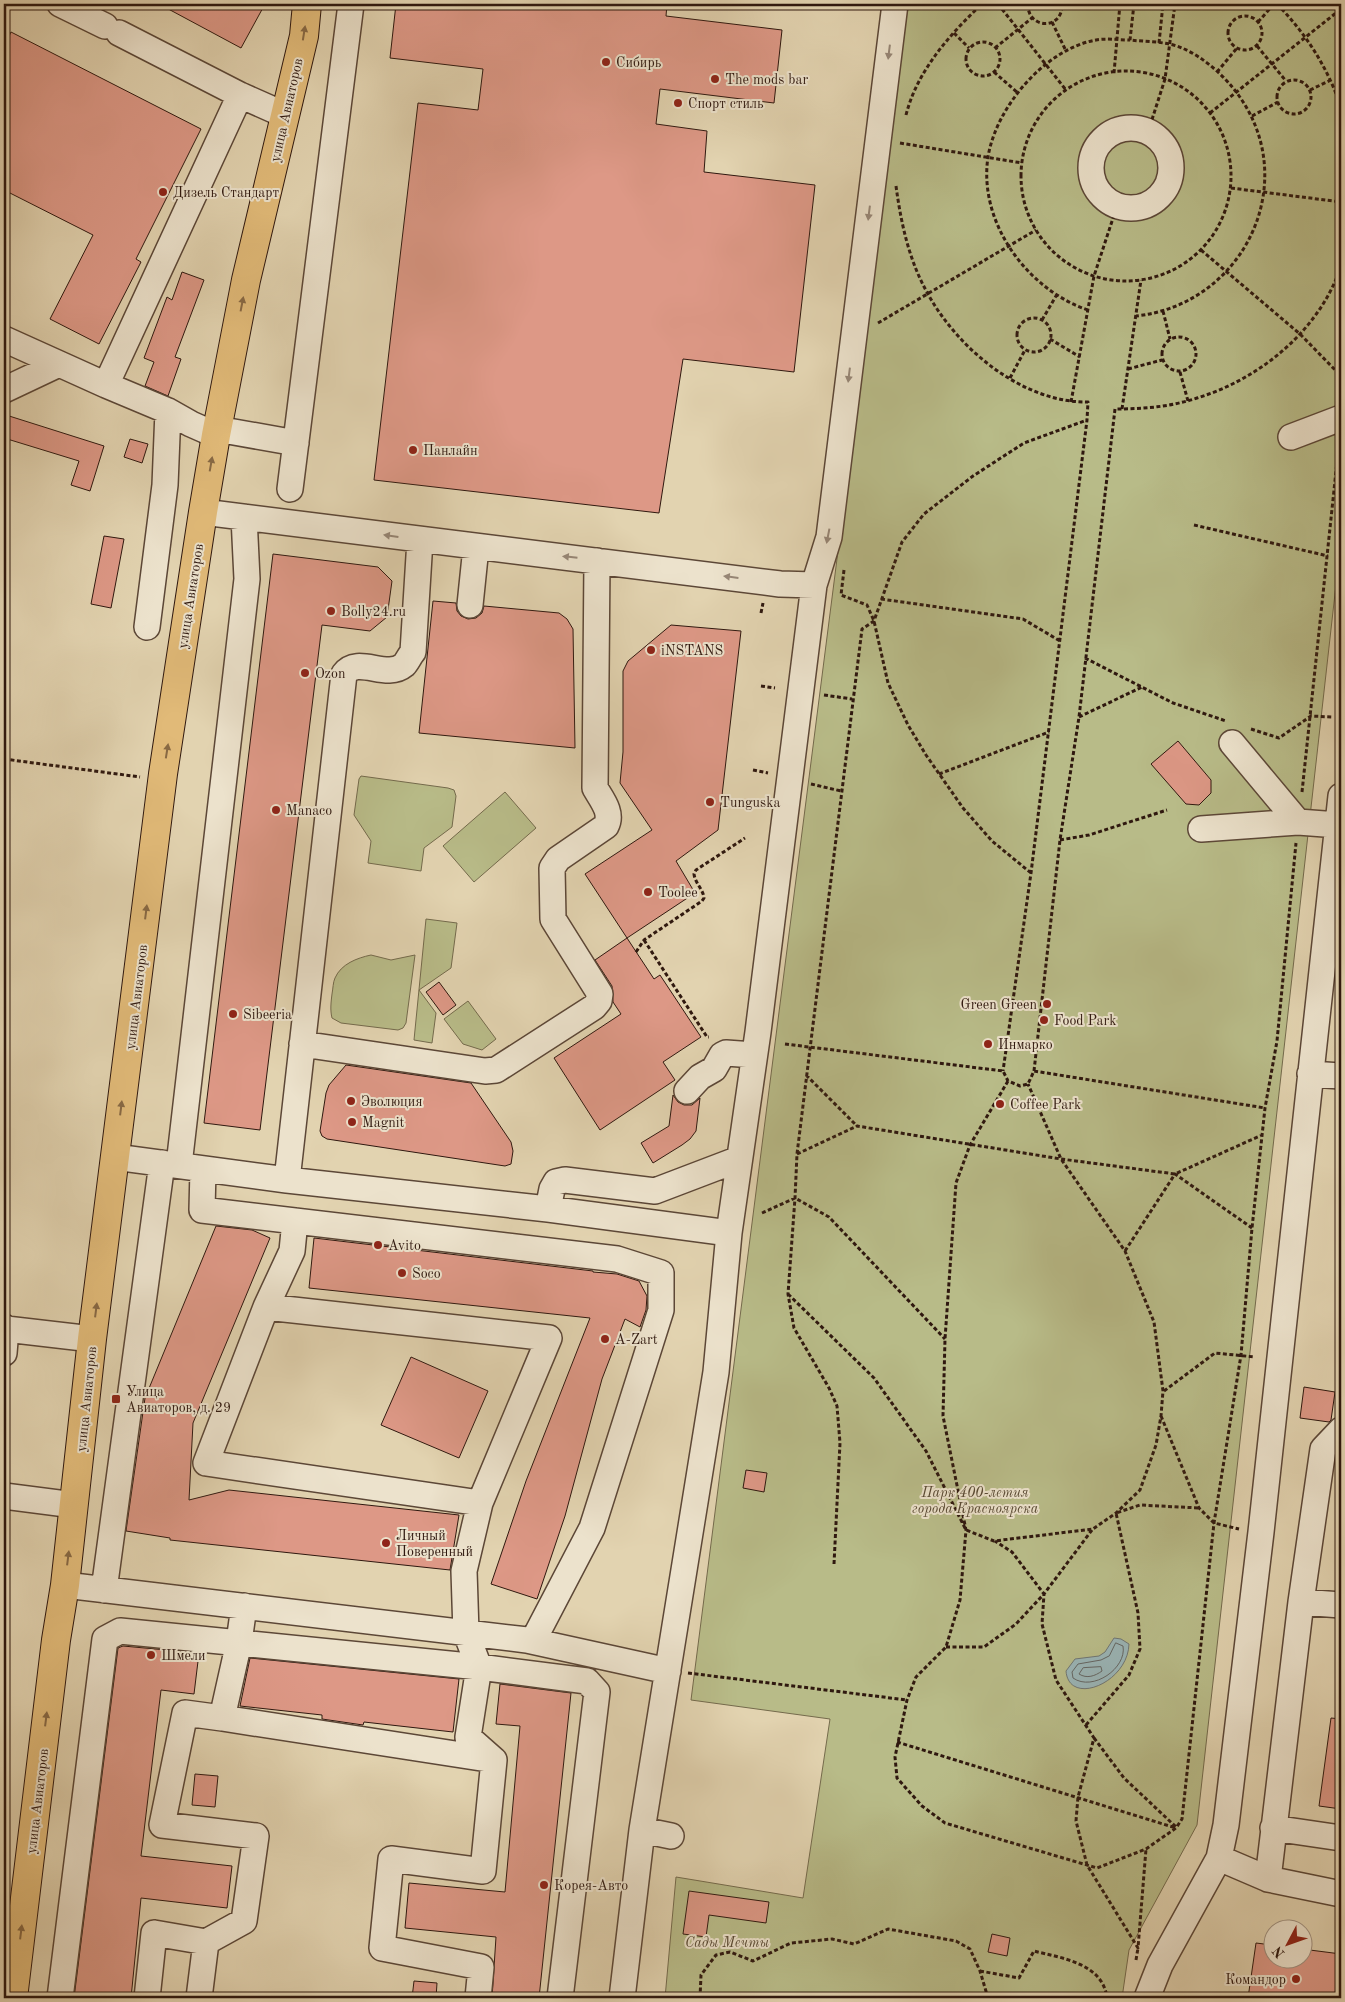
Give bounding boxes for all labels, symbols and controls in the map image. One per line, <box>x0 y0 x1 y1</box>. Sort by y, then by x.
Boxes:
one-way arrow <box>300 25 308 41</box>
one-way arrow <box>885 44 893 60</box>
marker: Сибирь <box>600 56 612 68</box>
place label: Сибирь <box>616 56 662 70</box>
street label: улица Авиаторов <box>268 57 306 163</box>
marker: The mods bar <box>709 73 721 85</box>
place label: The mods bar <box>725 73 808 87</box>
marker: Спорт стиль <box>672 97 684 109</box>
place label: Спорт стиль <box>688 97 764 111</box>
marker: Дизель Стандарт <box>157 186 169 198</box>
place label: Дизель Стандарт <box>173 186 280 200</box>
one-way arrow <box>865 206 873 222</box>
one-way arrow <box>238 296 246 312</box>
one-way arrow <box>845 367 853 383</box>
marker: Панлайн <box>407 444 419 456</box>
place label: Панлайн <box>423 444 478 458</box>
one-way arrow <box>207 456 215 472</box>
one-way arrow <box>824 528 832 543</box>
one-way arrow <box>383 532 399 540</box>
street label: улица Авиаторов <box>176 542 206 650</box>
one-way arrow <box>562 553 578 561</box>
one-way arrow <box>723 573 739 581</box>
marker: Bolly24.ru <box>325 605 337 617</box>
place label: Bolly24.ru <box>341 605 406 619</box>
marker: iNSTANS <box>645 644 657 656</box>
place label: iNSTANS <box>661 644 723 658</box>
marker: Ozon <box>299 667 311 679</box>
place label: Ozon <box>315 667 346 681</box>
one-way arrow <box>163 743 171 759</box>
marker: Tunguska <box>704 796 716 808</box>
place label: Tunguska <box>720 796 780 810</box>
marker: Manaco <box>270 804 282 816</box>
place label: Manaco <box>286 804 332 818</box>
marker: Toolee <box>642 886 654 898</box>
place label: Toolee <box>658 886 698 900</box>
one-way arrow <box>142 904 150 920</box>
street label: улица Авиаторов <box>124 943 150 1051</box>
place label: Green Green <box>961 998 1037 1012</box>
marker: Green Green <box>1041 998 1053 1010</box>
marker: Sibeeria <box>227 1008 239 1020</box>
place label: Sibeeria <box>243 1008 292 1022</box>
marker: Food Park <box>1038 1014 1050 1026</box>
place label: Food Park <box>1054 1014 1116 1028</box>
marker: Инмарко <box>982 1038 994 1050</box>
place label: Инмарко <box>998 1038 1053 1052</box>
marker: Эволюция <box>345 1095 357 1107</box>
place label: Эволюция <box>361 1095 422 1109</box>
marker: Coffee Park <box>994 1098 1006 1110</box>
place label: Coffee Park <box>1010 1098 1081 1112</box>
one-way arrow <box>118 1100 126 1116</box>
marker: Magnit <box>346 1116 358 1128</box>
place label: Magnit <box>362 1116 405 1130</box>
marker: Avito <box>372 1239 384 1251</box>
place label: Avito <box>388 1239 421 1253</box>
marker: Soco <box>396 1267 408 1279</box>
place label: Soco <box>412 1267 441 1281</box>
one-way arrow <box>92 1301 100 1317</box>
marker: A-Zart <box>599 1333 611 1345</box>
place label: A-Zart <box>615 1333 658 1347</box>
street label: улица Авиаторов <box>74 1345 100 1453</box>
place label: Улица Авиаторов, д. 29 <box>126 1385 231 1415</box>
marker: Улица Авиаторов, д. 29 <box>110 1393 122 1405</box>
park label: Парк 400-летия города Красноярска <box>912 1486 1039 1517</box>
place label: Личный Поверенный <box>396 1529 473 1559</box>
marker: Личный Поверенный <box>380 1537 392 1549</box>
one-way arrow <box>64 1550 72 1566</box>
marker: Шмели <box>145 1649 157 1661</box>
place label: Шмели <box>161 1649 206 1663</box>
one-way arrow <box>42 1711 50 1727</box>
street label: улица Авиаторов <box>25 1747 51 1855</box>
marker: Корея-Авто <box>538 1879 550 1891</box>
place label: Корея-Авто <box>554 1879 628 1893</box>
north arrow <box>1262 1920 1312 1970</box>
one-way arrow <box>17 1924 25 1940</box>
park label: Сады Мечты <box>685 1936 769 1950</box>
text: N <box>1270 1943 1288 1961</box>
place label: Командор <box>1225 1973 1286 1987</box>
marker: Командор <box>1290 1973 1302 1985</box>

